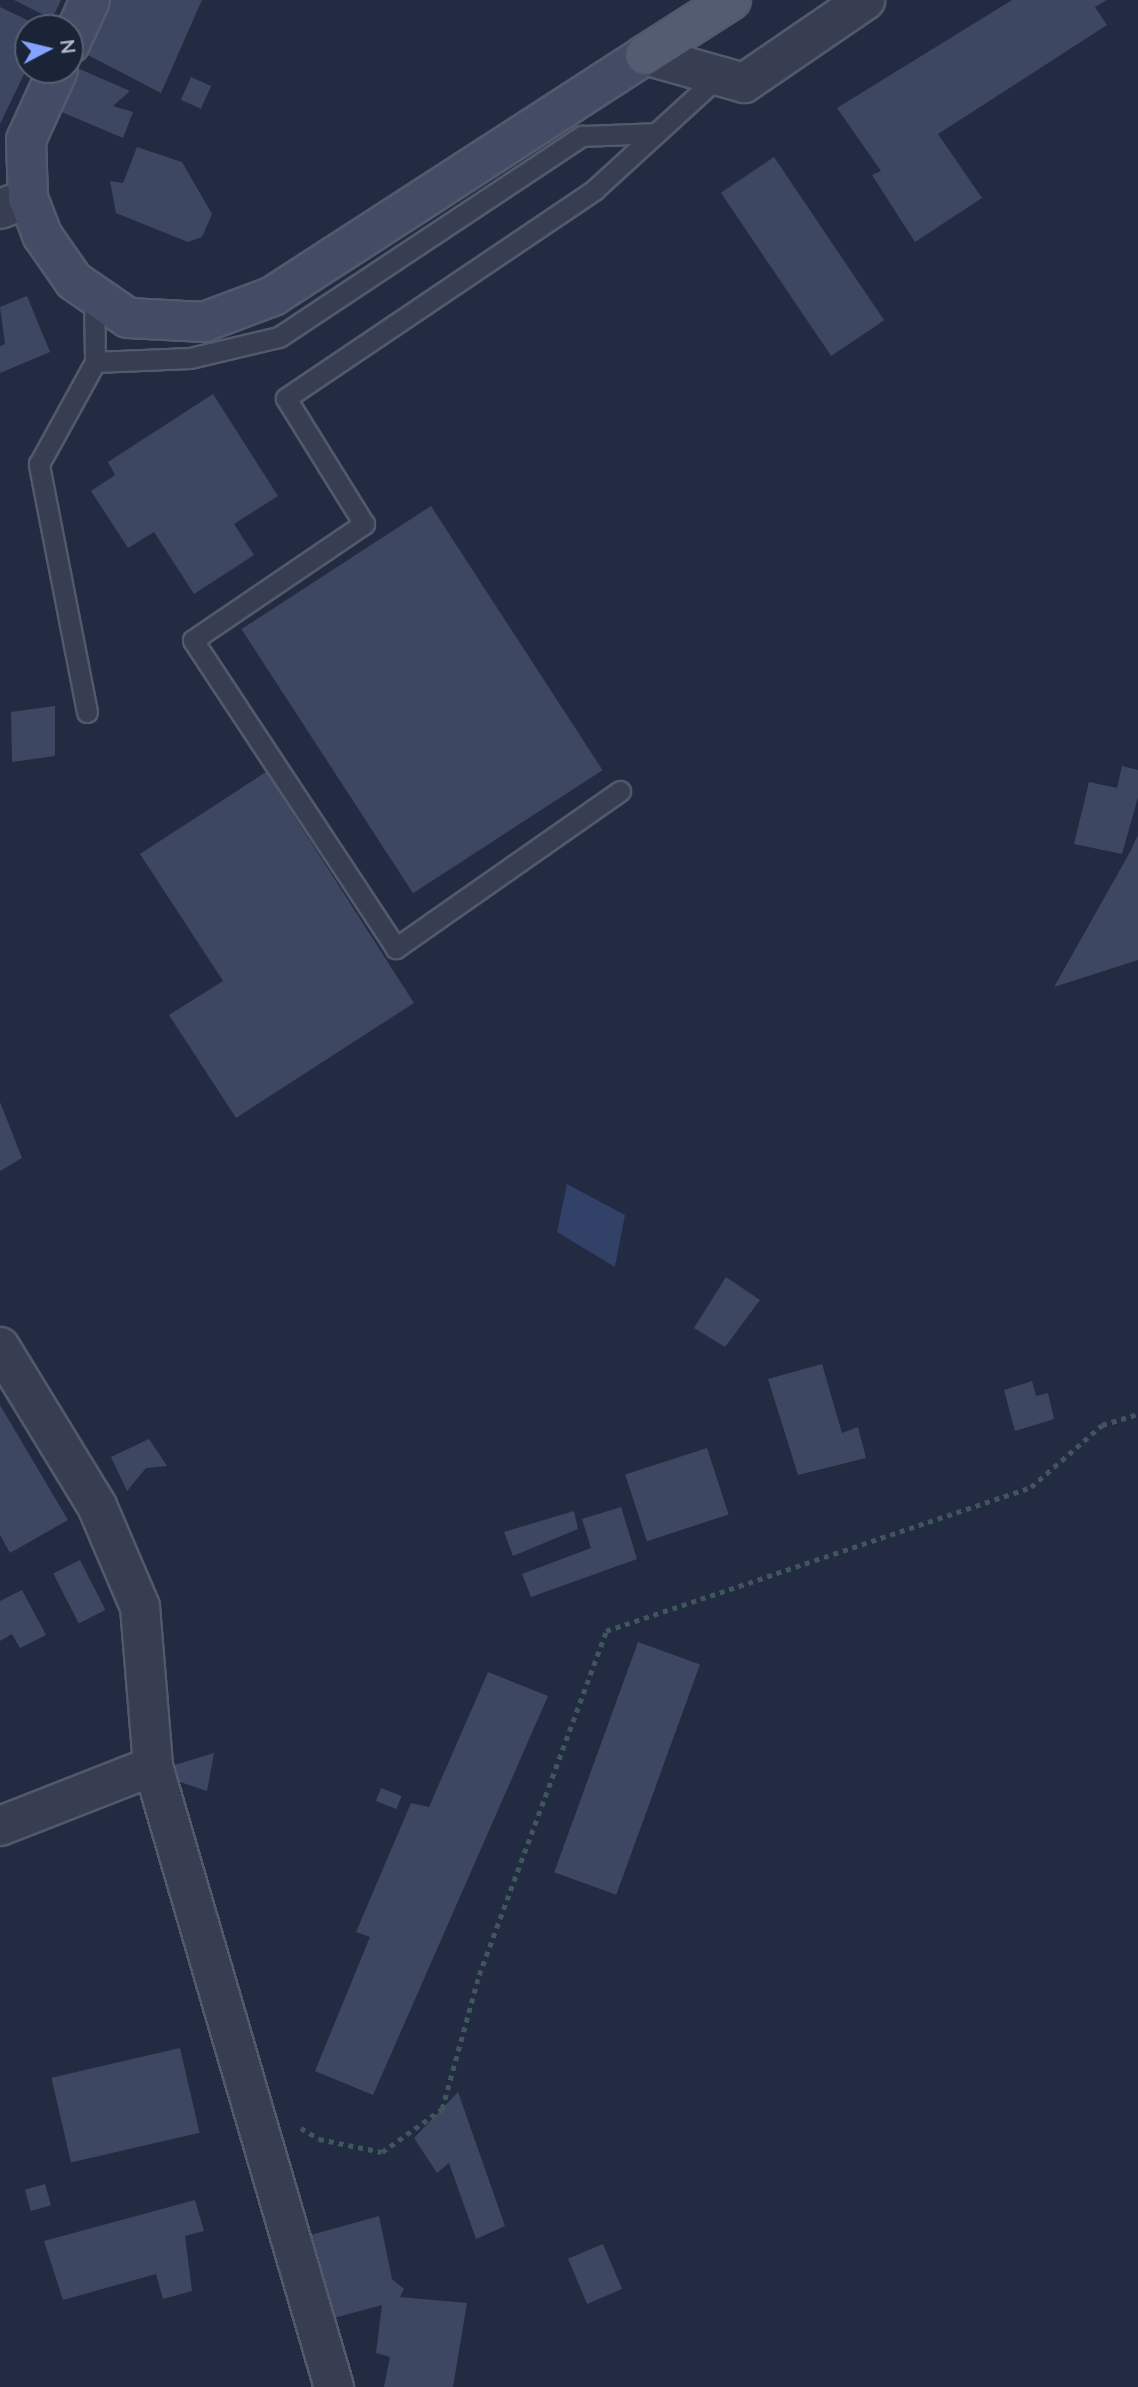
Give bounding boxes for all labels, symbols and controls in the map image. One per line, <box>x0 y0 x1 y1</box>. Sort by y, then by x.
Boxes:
north arrow <box>14 14 84 84</box>
text: N <box>55 38 81 55</box>

